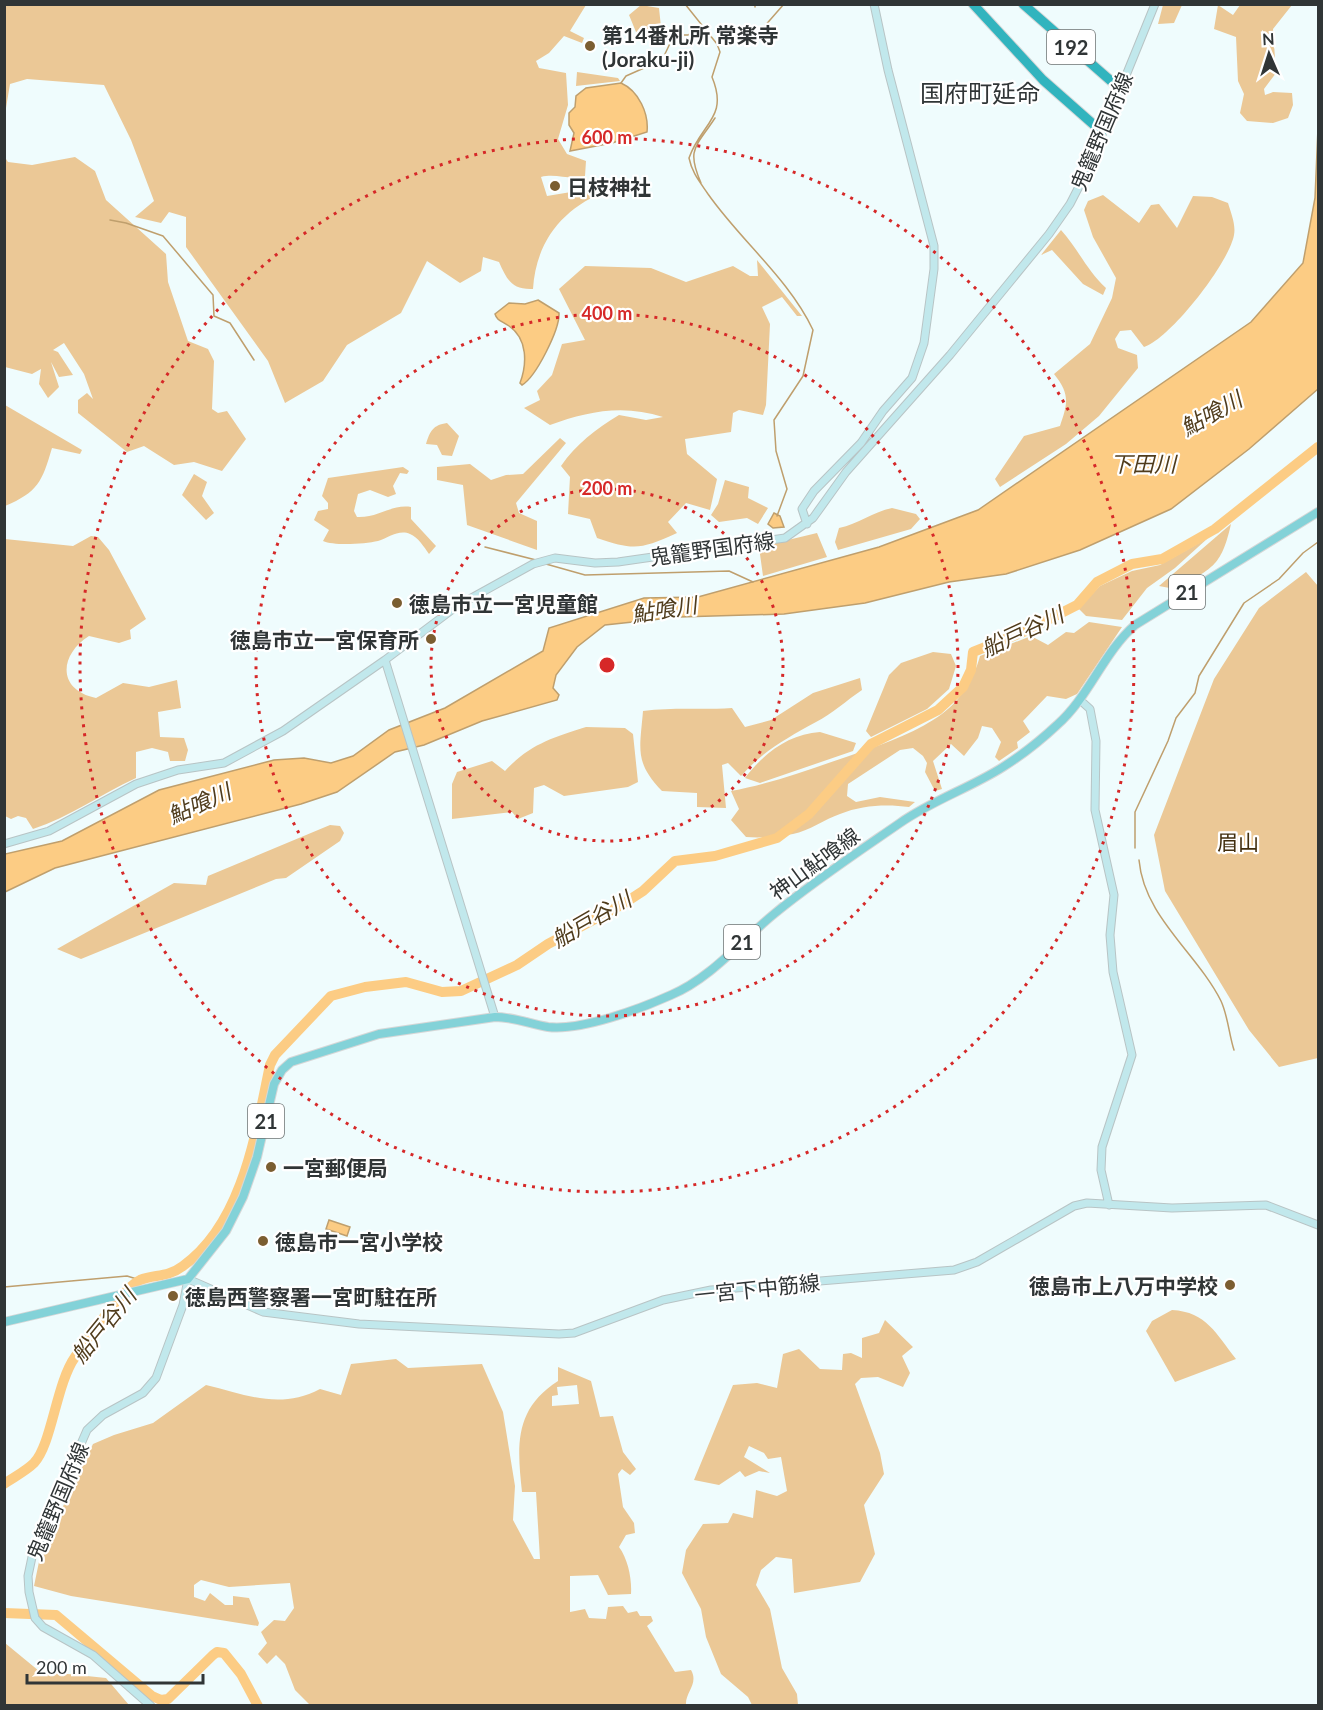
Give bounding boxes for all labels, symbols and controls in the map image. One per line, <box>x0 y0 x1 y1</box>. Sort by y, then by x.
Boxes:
place label: 第14番札所 常楽寺 (Joraku-ji) <box>602 22 778 71</box>
north arrow <box>1239 24 1299 84</box>
text: N <box>1262 29 1275 48</box>
road number: 192 <box>1047 30 1095 64</box>
marker: 第14番札所 常楽寺 (Joraku-ji) <box>583 39 597 53</box>
street label: 鬼籠野国府線 <box>1065 68 1137 194</box>
district label: 国府町延命 <box>920 78 1040 107</box>
text: 600 m <box>582 126 632 148</box>
place label: 日枝神社 <box>567 174 651 199</box>
marker: 日枝神社 <box>548 179 562 193</box>
text: 400 m <box>582 302 632 324</box>
water label: 鮎喰川 <box>1176 384 1248 441</box>
water label: 下田川 <box>1110 450 1178 477</box>
text: 200 m <box>582 477 632 499</box>
street label: 鬼籠野国府線 <box>648 527 776 569</box>
road number: 21 <box>1169 575 1205 609</box>
water label: 鮎喰川 <box>629 590 701 627</box>
place label: 徳島市立一宮児童館 <box>409 591 598 616</box>
marker: 徳島市立一宮児童館 <box>390 596 404 610</box>
water label: 船戸谷川 <box>976 599 1069 662</box>
place label: 徳島市立一宮保育所 <box>230 627 419 652</box>
marker: 徳島市立一宮保育所 <box>424 632 438 646</box>
centre of rings <box>597 655 617 675</box>
water label: 鮎喰川 <box>163 776 236 829</box>
street label: 神山鮎喰線 <box>764 822 864 904</box>
park label: 眉山 <box>1217 829 1259 854</box>
water label: 船戸谷川 <box>546 884 638 953</box>
road number: 21 <box>724 925 760 959</box>
road number: 21 <box>248 1104 284 1138</box>
place label: 一宮郵便局 <box>283 1155 388 1180</box>
marker: 一宮郵便局 <box>264 1160 278 1174</box>
place label: 徳島市一宮小学校 <box>275 1229 443 1254</box>
marker: 徳島市一宮小学校 <box>256 1234 270 1248</box>
street label: 一宮下中筋線 <box>693 1269 821 1307</box>
place label: 徳島市上八万中学校 <box>1029 1273 1218 1298</box>
marker: 徳島市上八万中学校 <box>1223 1278 1237 1292</box>
water label: 船戸谷川 <box>65 1281 142 1368</box>
place label: 徳島西警察署一宮町駐在所 <box>185 1284 437 1309</box>
marker: 徳島西警察署一宮町駐在所 <box>166 1289 180 1303</box>
street label: 鬼籠野国府線 <box>21 1438 93 1564</box>
scale bar <box>27 1647 202 1685</box>
text: 200 m <box>36 1656 87 1678</box>

